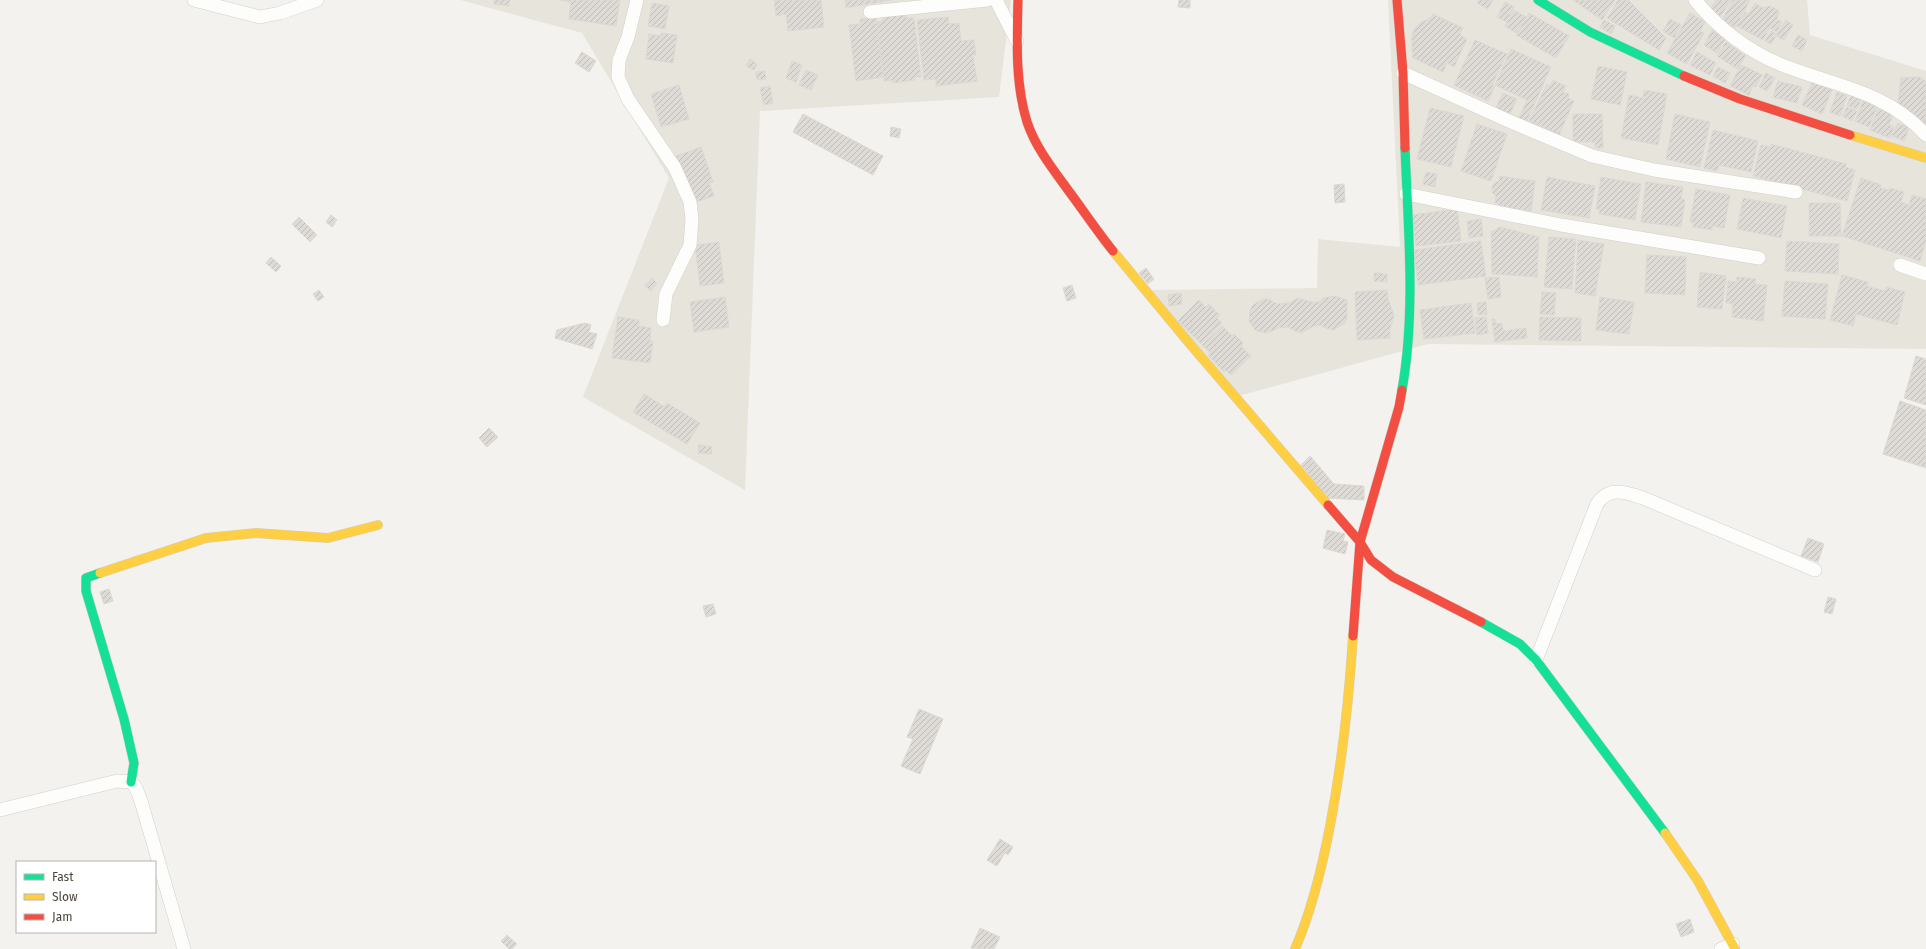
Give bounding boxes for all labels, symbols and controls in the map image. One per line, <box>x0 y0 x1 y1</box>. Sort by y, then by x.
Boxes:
legend <box>16 861 156 933</box>
text: Fast <box>52 870 74 884</box>
text: Slow <box>52 890 78 904</box>
text: Jam <box>52 910 72 924</box>

